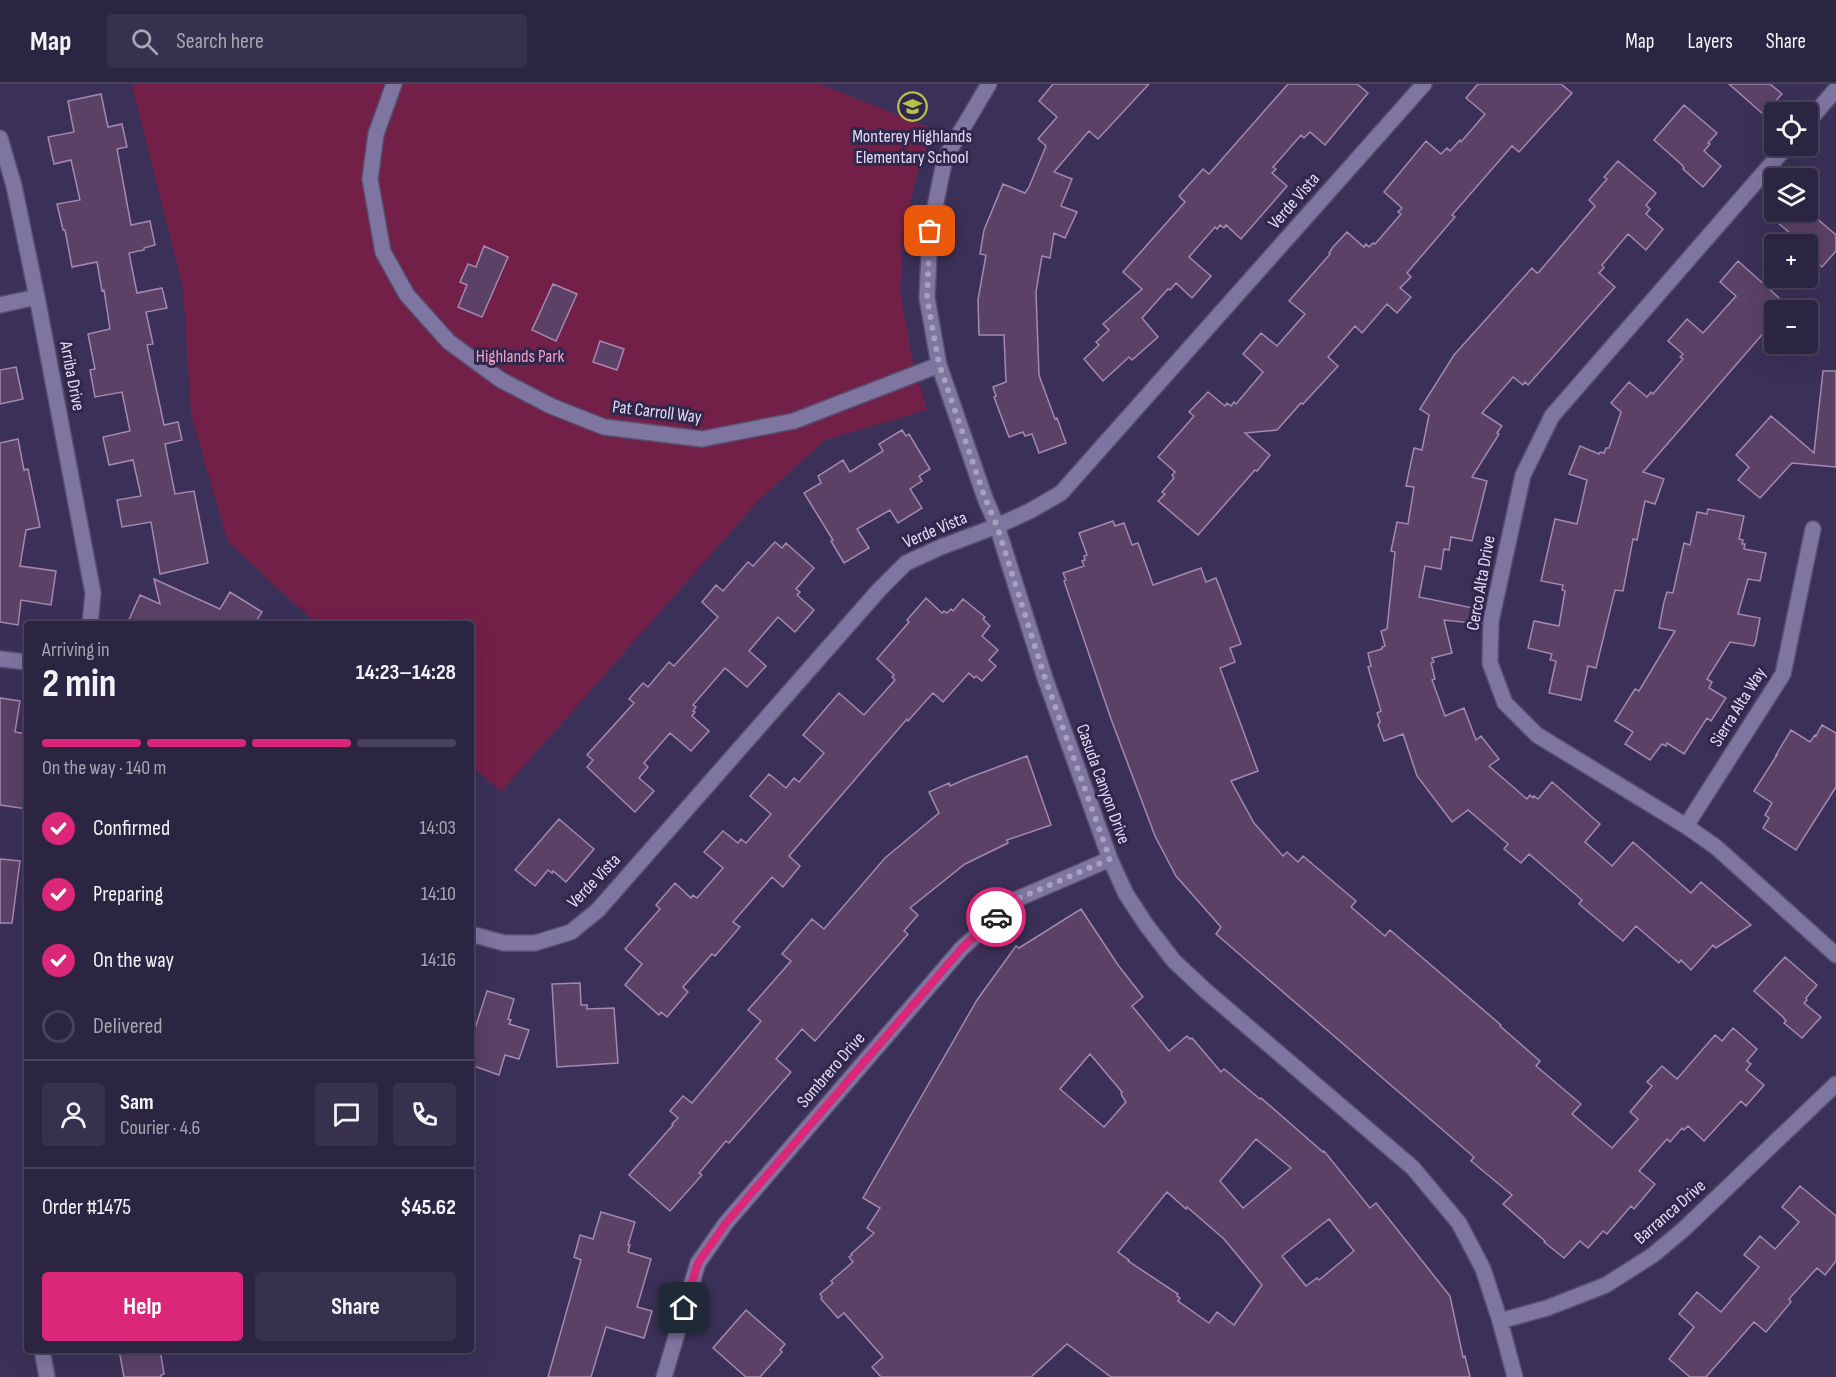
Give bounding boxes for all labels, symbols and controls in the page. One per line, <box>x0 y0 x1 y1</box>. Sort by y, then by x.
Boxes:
search box <box>107 14 527 68</box>
text: Map <box>30 25 71 58</box>
icon: search <box>128 25 161 58</box>
text: Search here <box>176 28 264 55</box>
text: Map <box>1625 29 1654 54</box>
text: Layers <box>1687 29 1733 54</box>
text: Share <box>1766 29 1806 54</box>
school or university icon: Monterey Highlands Elementary School <box>896 91 928 123</box>
map controls <box>1764 102 1818 354</box>
button: locate <box>1764 102 1818 156</box>
place label: Monterey Highlands Elementary School <box>852 126 972 168</box>
button: layers <box>1764 168 1818 222</box>
street label: Verde Vista <box>1264 169 1324 233</box>
pin <box>904 205 955 256</box>
icon: bag <box>913 214 946 247</box>
button: + <box>1764 234 1818 288</box>
button: − <box>1764 300 1818 354</box>
street label: Arriba Drive <box>55 338 89 413</box>
park label: Highlands Park <box>476 346 564 367</box>
street label: Pat Carroll Way <box>611 396 703 428</box>
street label: Verde Vista <box>900 507 970 553</box>
street label: Cerco Alta Drive <box>1462 534 1500 632</box>
text: Arriving in <box>42 638 110 662</box>
text: 14:23–14:28 <box>356 659 456 686</box>
text: 2 min <box>42 661 116 708</box>
street label: Sierra Alta Way <box>1705 663 1771 751</box>
street label: Casuda Canyon Drive <box>1072 721 1134 847</box>
text: On the way · 140 m <box>42 756 166 780</box>
icon: check <box>42 812 75 845</box>
text: Confirmed <box>93 815 170 842</box>
text: 14:03 <box>420 816 456 840</box>
street label: Verde Vista <box>563 849 625 913</box>
icon: check <box>42 878 75 911</box>
text: Preparing <box>93 881 163 908</box>
text: 14:10 <box>421 882 456 906</box>
courier <box>966 887 1026 947</box>
icon: car <box>980 901 1013 934</box>
icon: check <box>42 944 75 977</box>
text: On the way <box>93 947 174 974</box>
text: 14:16 <box>421 948 456 972</box>
text: Delivered <box>93 1013 162 1040</box>
street label: Sombrero Drive <box>793 1028 869 1112</box>
button: person <box>42 1083 105 1146</box>
button: chat <box>315 1083 378 1146</box>
button: phone <box>393 1083 456 1146</box>
text: Sam <box>120 1089 154 1116</box>
text: Courier · 4.6 <box>120 1116 200 1140</box>
street label: Barranca Drive <box>1630 1175 1710 1249</box>
text: Order #1475 <box>42 1194 131 1221</box>
text: $45.62 <box>400 1194 456 1221</box>
button: Help <box>42 1272 243 1341</box>
button: Share <box>255 1272 456 1341</box>
pin <box>658 1282 709 1333</box>
icon: home <box>667 1291 700 1324</box>

